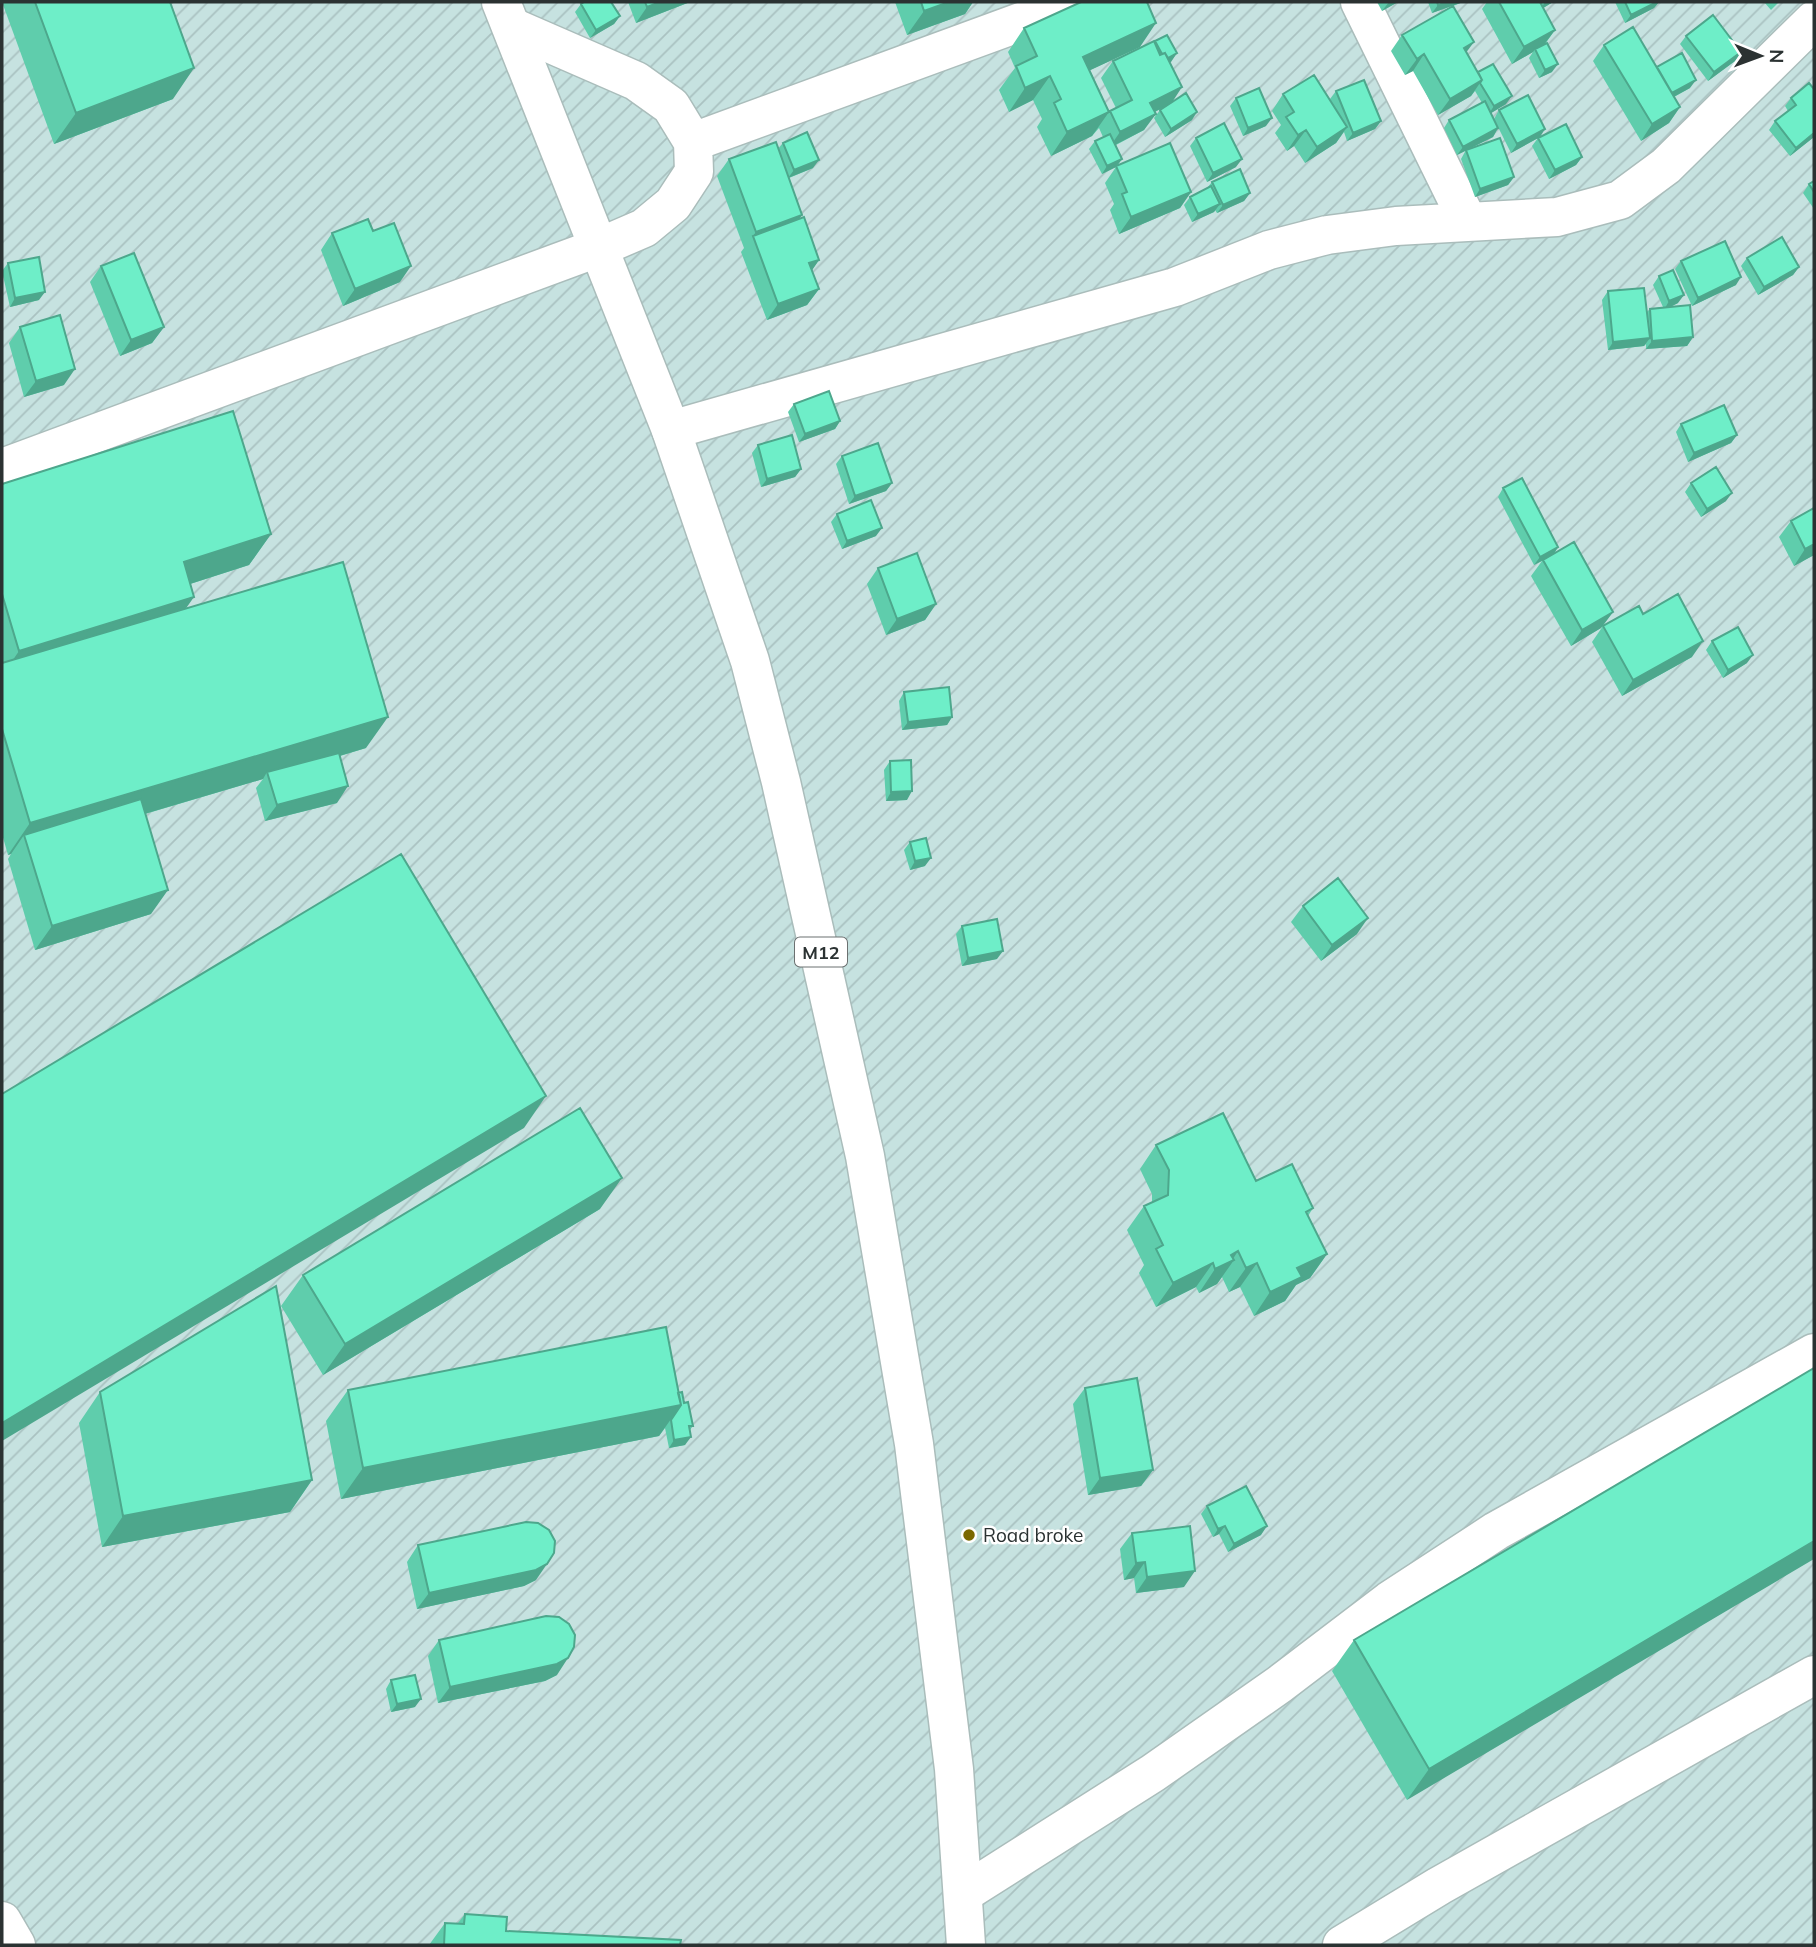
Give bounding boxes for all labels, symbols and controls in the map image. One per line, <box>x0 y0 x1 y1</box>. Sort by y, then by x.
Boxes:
north arrow <box>1725 21 1795 91</box>
text: N <box>1765 49 1789 64</box>
road number: M12 <box>795 937 847 967</box>
place label: Road broke <box>983 1523 1083 1547</box>
marker: Road broke <box>961 1527 977 1543</box>

